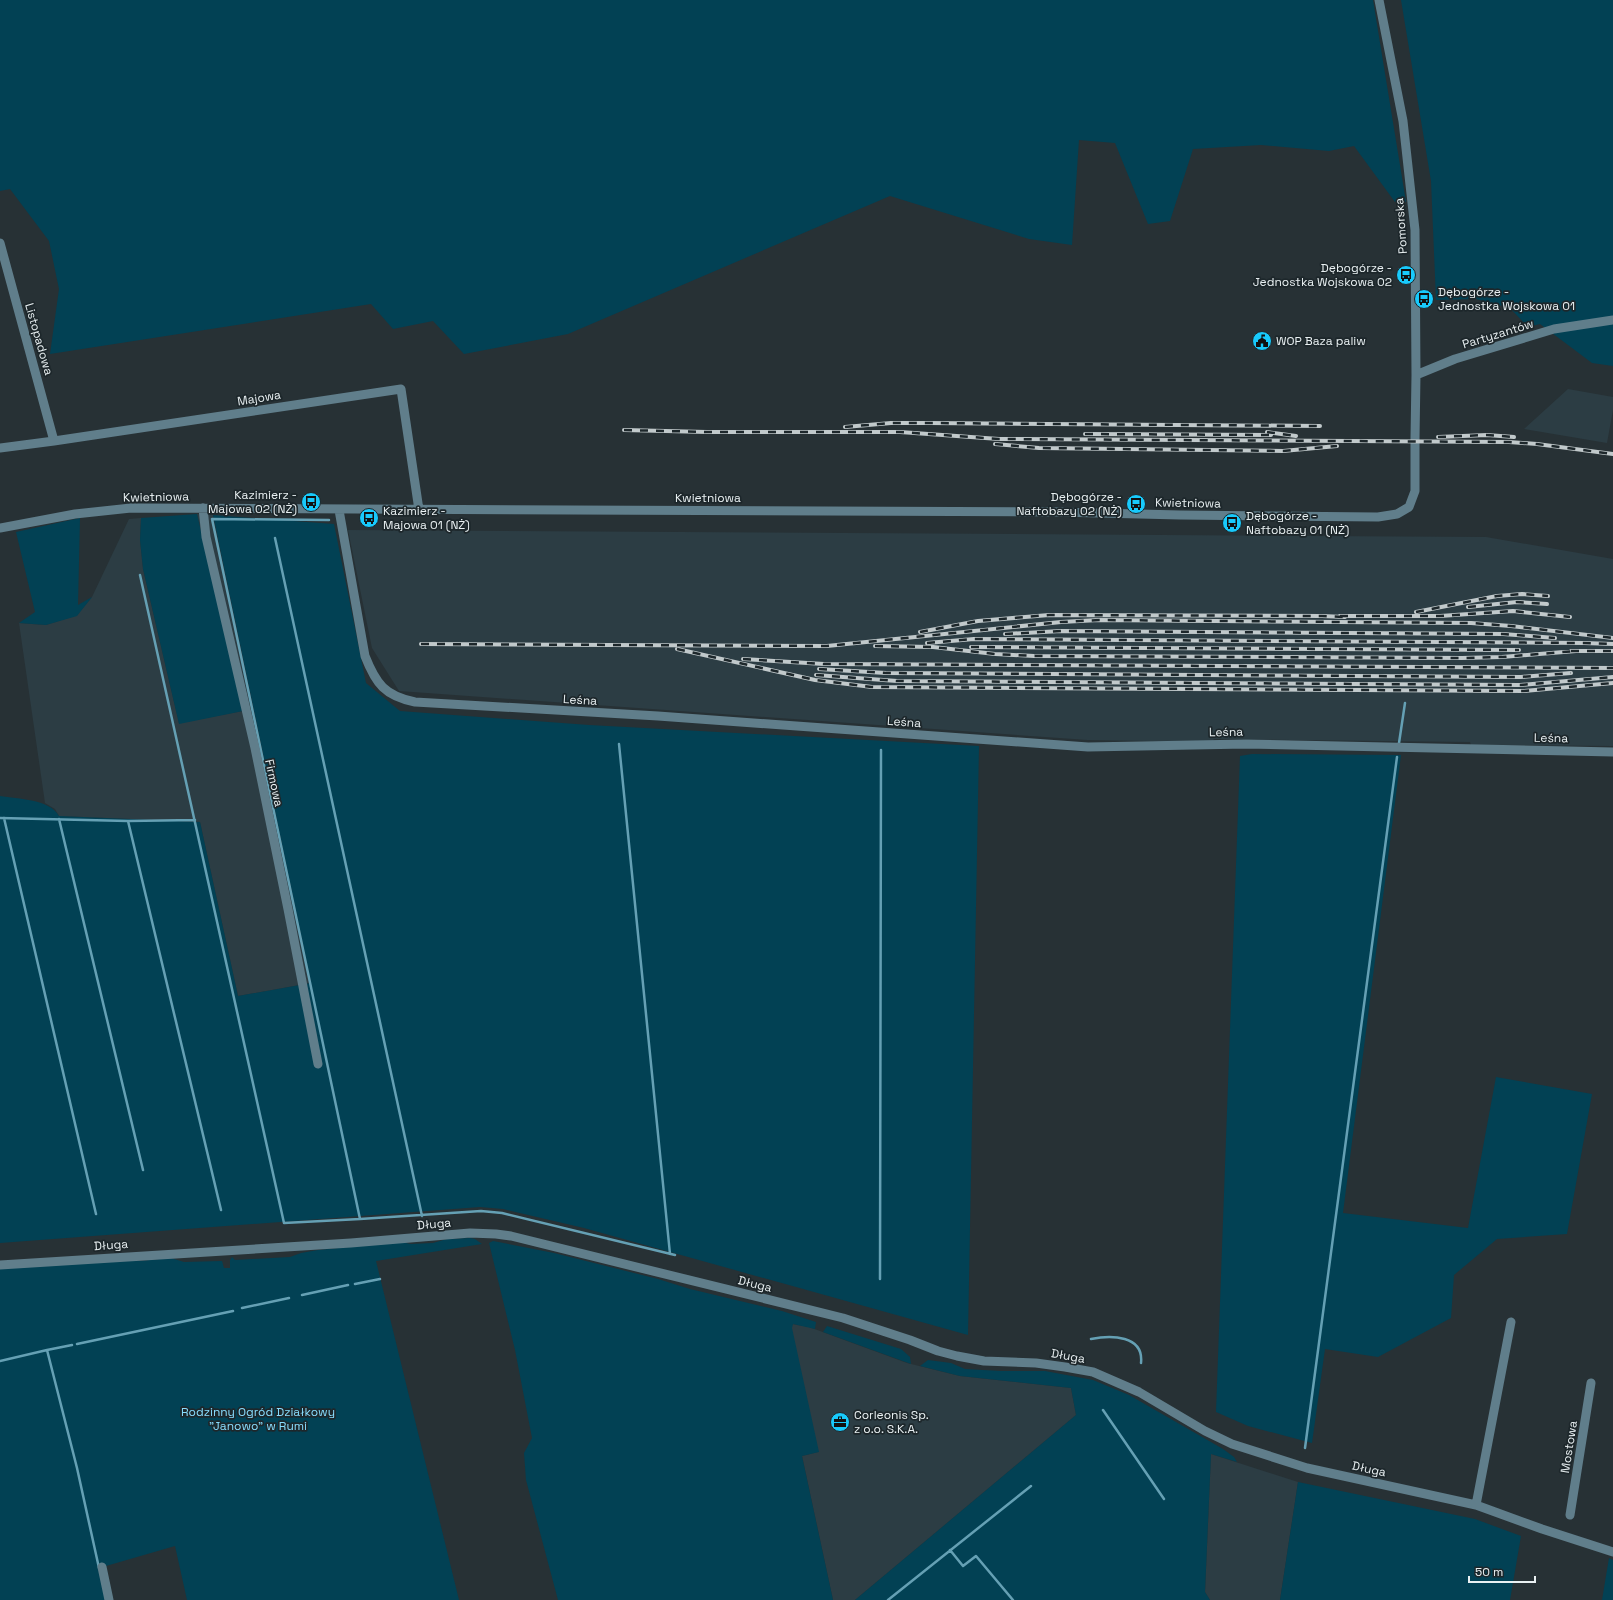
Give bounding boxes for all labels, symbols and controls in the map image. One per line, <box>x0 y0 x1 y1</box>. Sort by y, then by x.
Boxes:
street label: Pomorska <box>1391 197 1411 255</box>
place label: Dębogórze - Jednostka Wojskowa 02 <box>1253 260 1392 290</box>
bus stop icon: Dębogórze - Jednostka Wojskowa 02 <box>1395 264 1417 286</box>
place label: Dębogórze - Jednostka Wojskowa 01 <box>1438 284 1575 314</box>
bus stop icon: Dębogórze - Jednostka Wojskowa 01 <box>1413 288 1435 310</box>
street label: Listopadowa <box>21 301 57 377</box>
street label: Partyzantów <box>1460 316 1536 352</box>
public building icon: WOP Baza paliw <box>1251 330 1273 352</box>
place label: WOP Baza paliw <box>1276 333 1366 349</box>
street label: Majowa <box>236 387 282 409</box>
place label: Kazimierz - Majowa 02 (NŻ) <box>208 487 297 517</box>
street label: Kwietniowa <box>123 488 189 506</box>
place label: Dębogórze - Naftobazy 02 (NŻ) <box>1016 489 1122 519</box>
street label: Kwietniowa <box>675 490 741 506</box>
bus stop icon: Kazimierz - Majowa 02 (NŻ) <box>300 491 322 513</box>
bus stop icon: Dębogórze - Naftobazy 02 (NŻ) <box>1125 493 1147 515</box>
street label: Kwietniowa <box>1155 494 1221 512</box>
place label: Kazimierz - Majowa 01 (NŻ) <box>383 503 470 533</box>
bus stop icon: Kazimierz - Majowa 01 (NŻ) <box>358 507 380 529</box>
place label: Dębogórze - Naftobazy 01 (NŻ) <box>1246 508 1349 538</box>
bus stop icon: Dębogórze - Naftobazy 01 (NŻ) <box>1221 512 1243 534</box>
street label: Leśna <box>563 691 598 709</box>
street label: Leśna <box>886 713 922 731</box>
street label: Leśna <box>1209 724 1243 740</box>
street label: Leśna <box>1534 730 1568 746</box>
street label: Firmowa <box>261 758 287 808</box>
street label: Długa <box>416 1215 452 1233</box>
street label: Długa <box>93 1236 129 1254</box>
street label: Długa <box>736 1272 774 1296</box>
street label: Długa <box>1050 1345 1086 1367</box>
park label: Rodzinny Ogród Działkowy "Janowo" w Rumi <box>181 1404 335 1434</box>
place label: Corleonis Sp. z o.o. S.K.A. <box>854 1407 929 1437</box>
office icon: Corleonis Sp. z o.o. S.K.A. <box>829 1411 851 1433</box>
street label: Mostowa <box>1557 1419 1581 1474</box>
street label: Długa <box>1351 1458 1388 1480</box>
scale bar <box>1469 1558 1535 1584</box>
text: 50 m <box>1475 1564 1503 1580</box>

